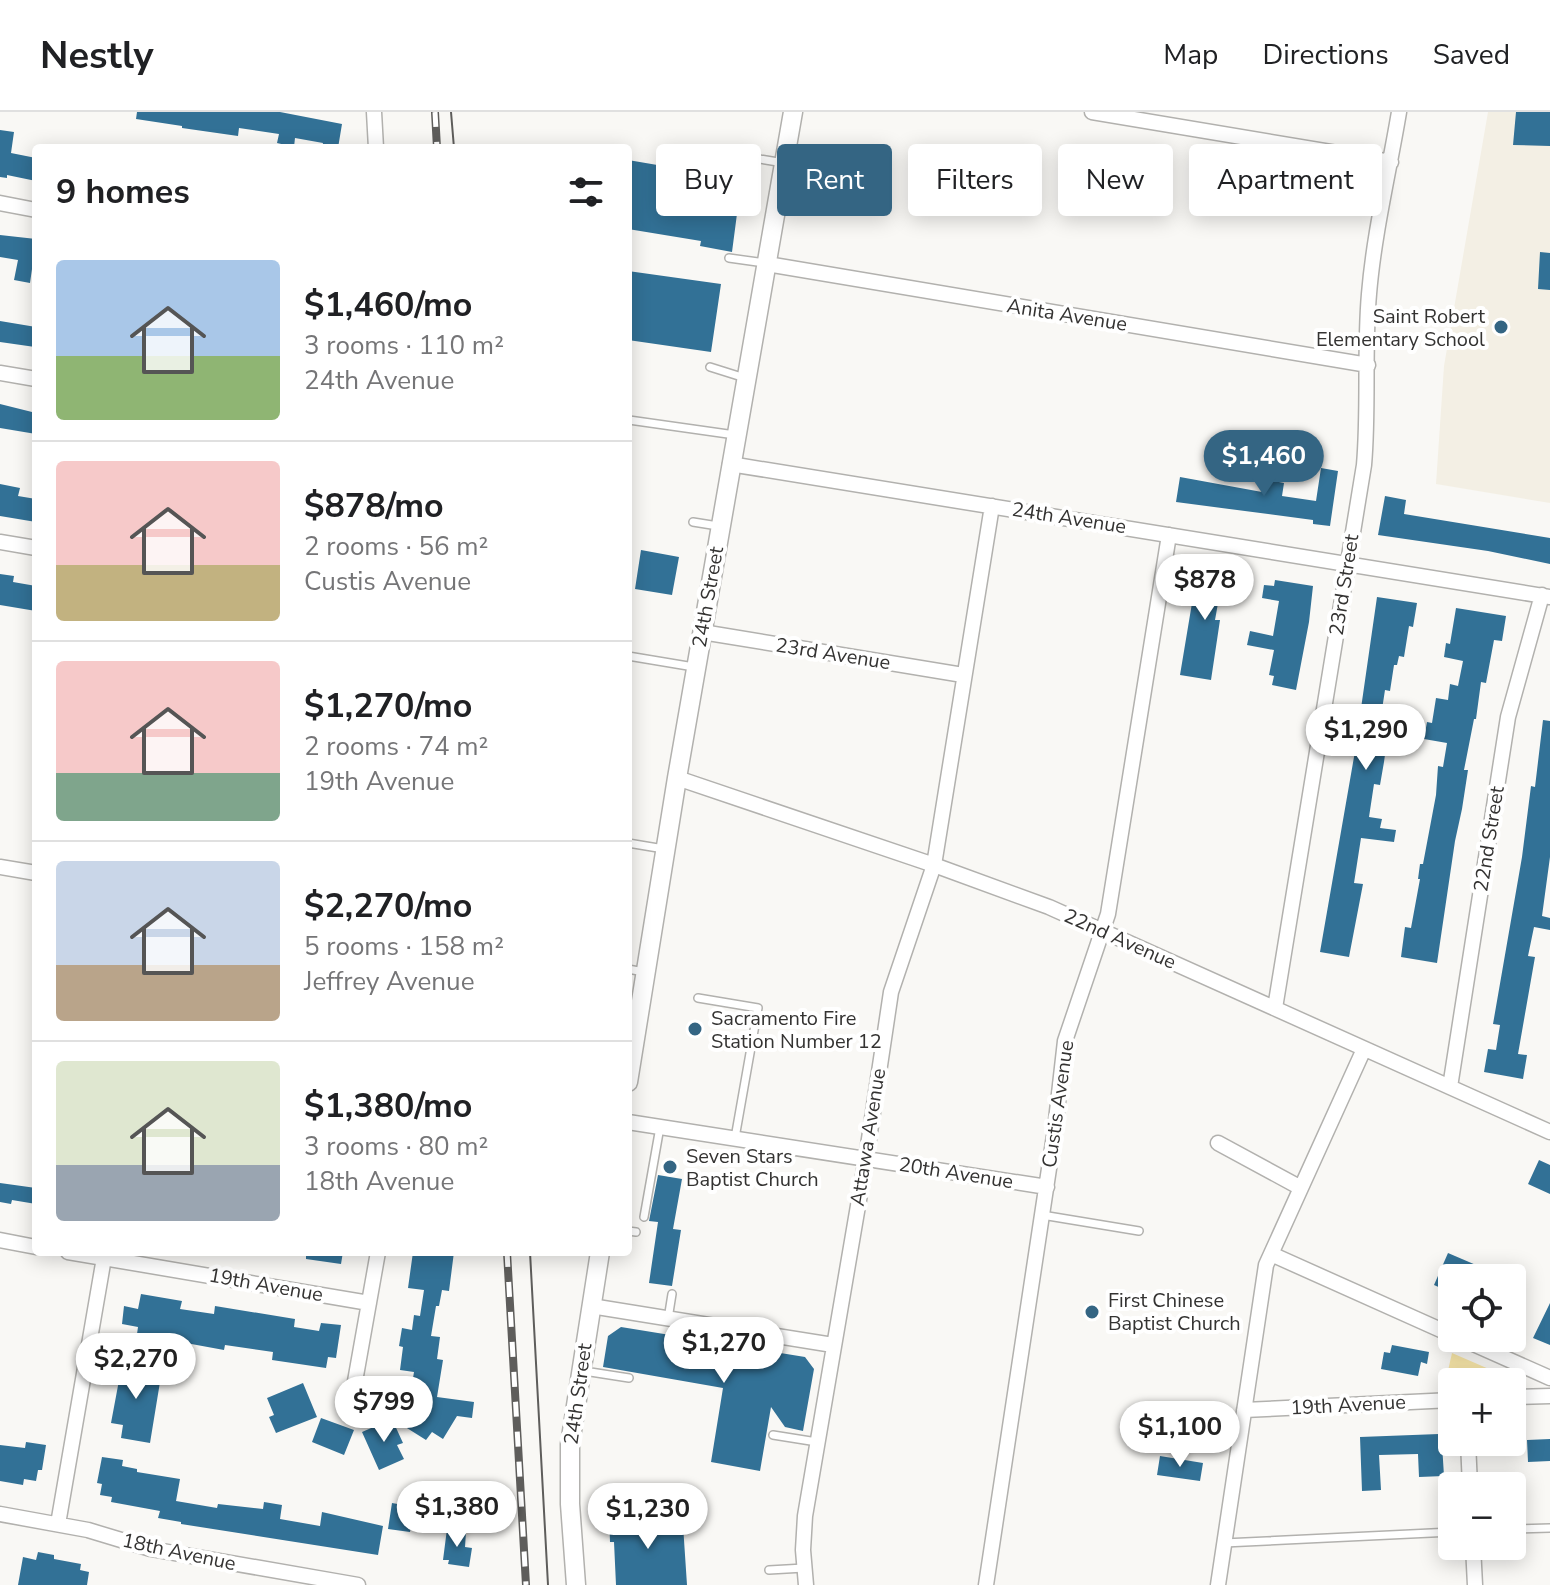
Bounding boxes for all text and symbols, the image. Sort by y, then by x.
text: Nestly [40,30,154,81]
text: Map [1163,36,1218,74]
text: Directions [1262,36,1389,74]
text: Saved [1433,36,1510,74]
chip: Buy [656,144,761,216]
chip: Rent [777,144,892,216]
chip: Filters [908,144,1042,216]
chip: New [1058,144,1173,216]
chip: Apartment [1189,144,1382,216]
text: 9 homes [56,169,190,215]
icon: filters [564,170,608,214]
text: $1,460/mo [304,282,472,328]
icon: home [120,292,216,388]
street label: Anita Avenue [1005,292,1129,338]
place label: Saint Robert Elementary School [1316,303,1486,353]
marker: Saint Robert Elementary School [1492,318,1510,336]
text: 3 rooms · 110 m² [304,328,504,363]
text: 24th Avenue [304,363,454,398]
pin: $1,460 [1199,430,1329,498]
text: $1,460 [1222,438,1306,473]
text: $878/mo [304,483,444,529]
icon: home [120,493,216,589]
street label: 24th Avenue [1010,496,1128,540]
text: 2 rooms · 56 m² [304,529,488,564]
street label: 23rd Street [1323,531,1365,638]
street label: 24th Street [686,543,730,650]
pin: $878 [1158,554,1252,622]
text: $878 [1174,562,1236,597]
text: Custis Avenue [304,564,471,599]
street label: 23rd Avenue [774,632,892,676]
text: $1,270/mo [304,683,472,729]
icon: home [120,693,216,789]
pin: $1,290 [1301,704,1431,772]
text: $1,290 [1324,712,1408,747]
text: 2 rooms · 74 m² [304,729,488,764]
text: 19th Avenue [304,764,454,799]
street label: 22nd Street [1467,783,1511,894]
text: $2,270/mo [304,883,472,929]
icon: home [120,893,216,989]
street label: 22nd Avenue [1060,902,1180,976]
text: 5 rooms · 158 m² [304,929,504,964]
text: Jeffrey Avenue [304,964,474,999]
place label: Sacramento Fire Station Number 12 [711,1005,882,1055]
marker: Sacramento Fire Station Number 12 [686,1020,704,1038]
street label: Custis Avenue [1036,1039,1080,1169]
street label: Attawa Avenue [844,1066,892,1208]
text: $1,380/mo [304,1083,472,1129]
icon: home [120,1093,216,1189]
text: 3 rooms · 80 m² [304,1129,488,1164]
place label: Seven Stars Baptist Church [686,1143,819,1193]
street label: 20th Avenue [897,1151,1015,1195]
marker: Seven Stars Baptist Church [661,1158,679,1176]
text: 18th Avenue [304,1164,454,1199]
street label: 19th Avenue [207,1262,325,1308]
map controls [1438,1264,1526,1560]
button: locate [1438,1264,1526,1352]
place label: First Chinese Baptist Church [1108,1287,1241,1337]
marker: First Chinese Baptist Church [1083,1303,1101,1321]
pin: $1,270 [659,1317,789,1385]
text: $1,270 [682,1325,766,1360]
pin: $2,270 [71,1333,201,1401]
text: $2,270 [94,1341,178,1376]
street label: 24th Street [558,1341,599,1446]
button: + [1438,1368,1526,1456]
pin: $799 [337,1376,431,1444]
text: $799 [353,1384,415,1419]
street label: 19th Avenue [1290,1388,1406,1422]
pin: $1,100 [1115,1401,1245,1469]
text: $1,100 [1138,1409,1222,1444]
button: − [1438,1472,1526,1560]
pin: $1,380 [392,1481,522,1549]
pin: $1,230 [583,1483,713,1551]
text: $1,380 [415,1489,499,1524]
text: $1,230 [606,1491,690,1526]
street label: 18th Avenue [120,1527,238,1577]

